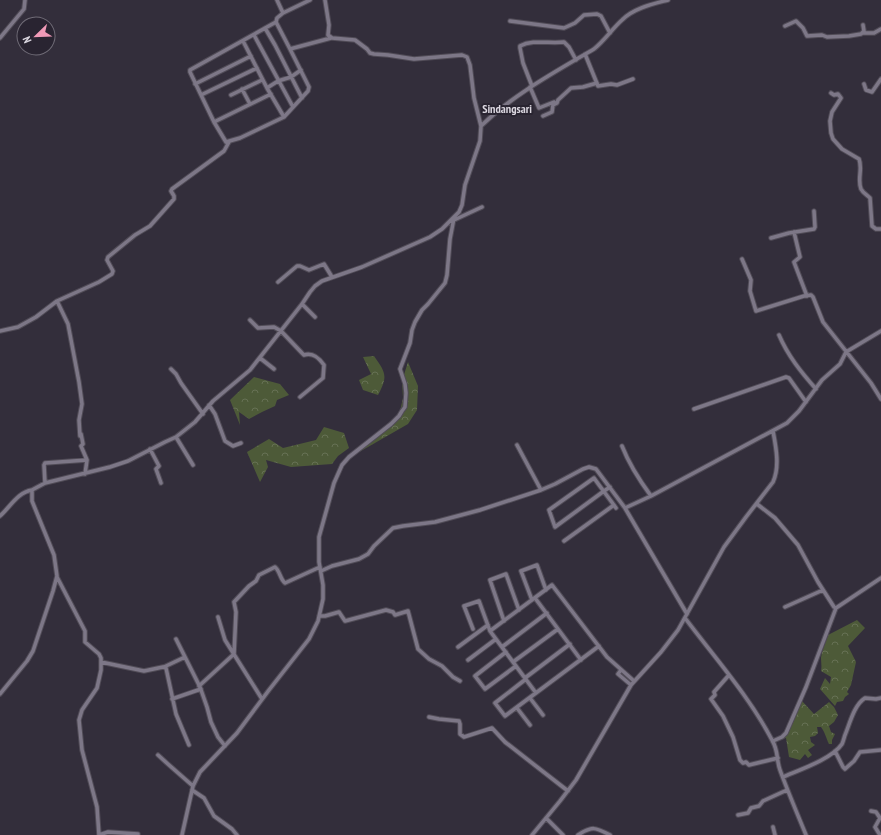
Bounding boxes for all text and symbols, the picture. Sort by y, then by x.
north arrow [16,16,56,56]
text: N [19,34,34,45]
district label: Sindangsari [482,101,532,116]

